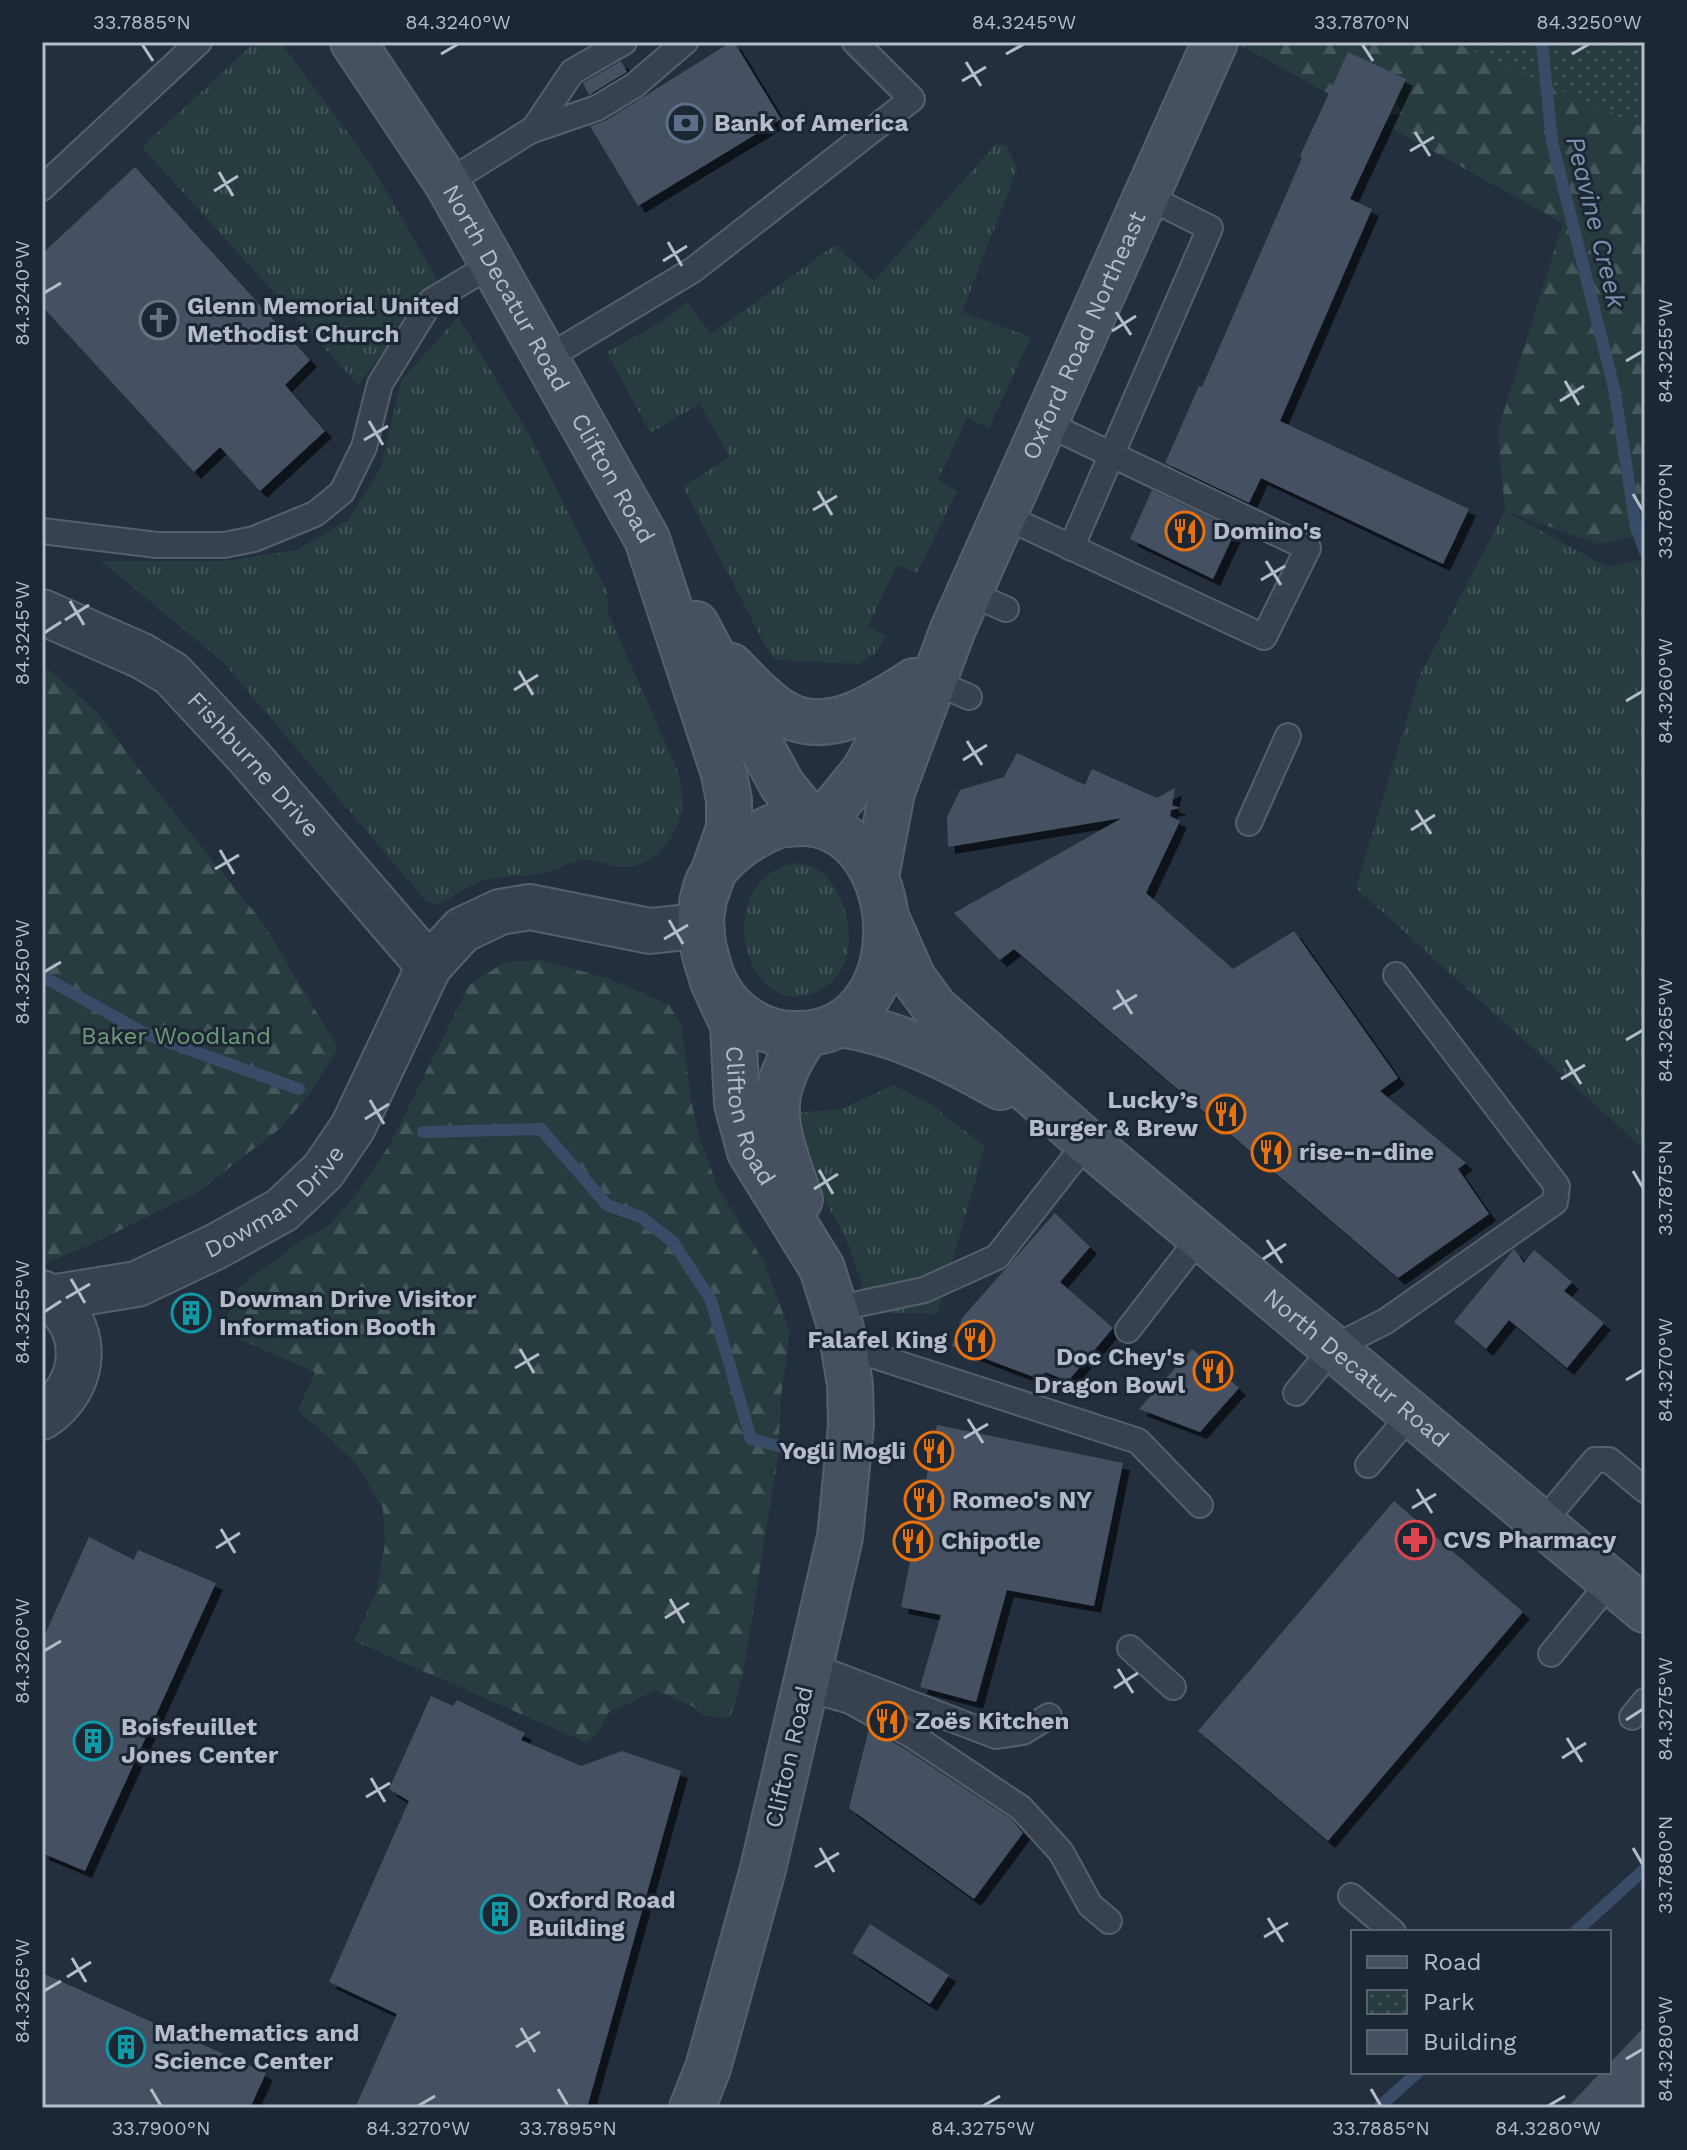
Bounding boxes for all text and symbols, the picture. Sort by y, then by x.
text: 33.7885°N [93,10,191,34]
text: 84.3240°W [405,10,511,34]
text: 84.3245°W [972,10,1076,34]
text: 33.7870°N [1314,10,1410,34]
text: 84.3250°W [1536,10,1642,34]
bank icon: Bank of America [665,102,707,144]
place label: Bank of America [714,109,908,137]
water label: Peavine Creek [1560,133,1632,312]
street label: North Decatur Road [437,180,575,396]
street label: Oxford Road Northeast [1016,207,1152,464]
text: 84.3240°W [10,240,34,346]
place label: Glenn Memorial United Methodist Church [187,292,459,348]
church icon: Glenn Memorial United Methodist Church [138,299,180,341]
text: 84.3255°W [1653,299,1677,403]
street label: Clifton Road [565,408,660,548]
text: 33.7870°N [1653,463,1677,559]
restaurant icon: Domino's [1164,510,1206,552]
place label: Domino's [1213,517,1322,545]
text: 84.3245°W [10,581,34,685]
text: 84.3260°W [1653,638,1677,744]
street label: Fishburne Drive [182,686,325,843]
text: 84.3250°W [10,919,34,1025]
text: 84.3265°W [1653,977,1677,1083]
park label: Baker Woodland [81,1022,271,1050]
street label: Clifton Road [720,1045,781,1190]
place label: Lucky’s Burger & Brew [1028,1086,1198,1142]
restaurant icon: Lucky’s Burger & Brew [1205,1093,1247,1135]
restaurant icon: rise-n-dine [1250,1131,1292,1173]
place label: rise-n-dine [1299,1138,1434,1166]
street label: Dowman Drive [200,1140,350,1264]
text: 33.7875°N [1653,1140,1677,1236]
text: 84.3255°W [10,1260,34,1364]
street label: North Decatur Road [1258,1282,1454,1453]
place label: Dowman Drive Visitor Information Booth [219,1285,477,1341]
building icon: Dowman Drive Visitor Information Booth [170,1292,212,1334]
text: 84.3270°W [1653,1318,1677,1422]
restaurant icon: Falafel King [954,1319,996,1361]
place label: Falafel King [808,1326,948,1354]
place label: Doc Chey's Dragon Bowl [1034,1343,1185,1399]
restaurant icon: Doc Chey's Dragon Bowl [1192,1350,1234,1392]
restaurant icon: Yogli Mogli [913,1430,955,1472]
place label: Yogli Mogli [779,1437,906,1465]
restaurant icon: Romeo's NY [903,1479,945,1521]
place label: Romeo's NY [952,1486,1092,1514]
pharmacy icon: CVS Pharmacy [1394,1519,1436,1561]
restaurant icon: Chipotle [892,1520,934,1562]
place label: CVS Pharmacy [1443,1526,1617,1554]
place label: Chipotle [941,1527,1041,1555]
text: 84.3260°W [10,1598,34,1704]
text: 84.3275°W [1653,1657,1677,1761]
street label: Clifton Road [759,1683,819,1831]
restaurant icon: Zoës Kitchen [866,1700,908,1742]
place label: Zoës Kitchen [915,1707,1069,1735]
place label: Boisfeuillet Jones Center [121,1713,279,1769]
building icon: Boisfeuillet Jones Center [72,1720,114,1762]
text: 33.7880°N [1653,1816,1677,1914]
place label: Oxford Road Building [528,1886,675,1942]
building icon: Oxford Road Building [479,1893,521,1935]
legend [1351,1930,1611,2074]
text: 84.3265°W [10,1938,34,2044]
text: Road [1423,1948,1482,1976]
text: Park [1423,1988,1475,2016]
text: 84.3280°W [1653,1996,1677,2102]
place label: Mathematics and Science Center [154,2019,359,2075]
building icon: Mathematics and Science Center [105,2026,147,2068]
text: Building [1423,2028,1516,2056]
text: 33.7900°N [111,2116,211,2140]
text: 84.3270°W [366,2116,470,2140]
text: 33.7895°N [519,2116,617,2140]
text: 84.3275°W [931,2116,1035,2140]
text: 33.7885°N [1332,2116,1430,2140]
text: 84.3280°W [1495,2116,1601,2140]

